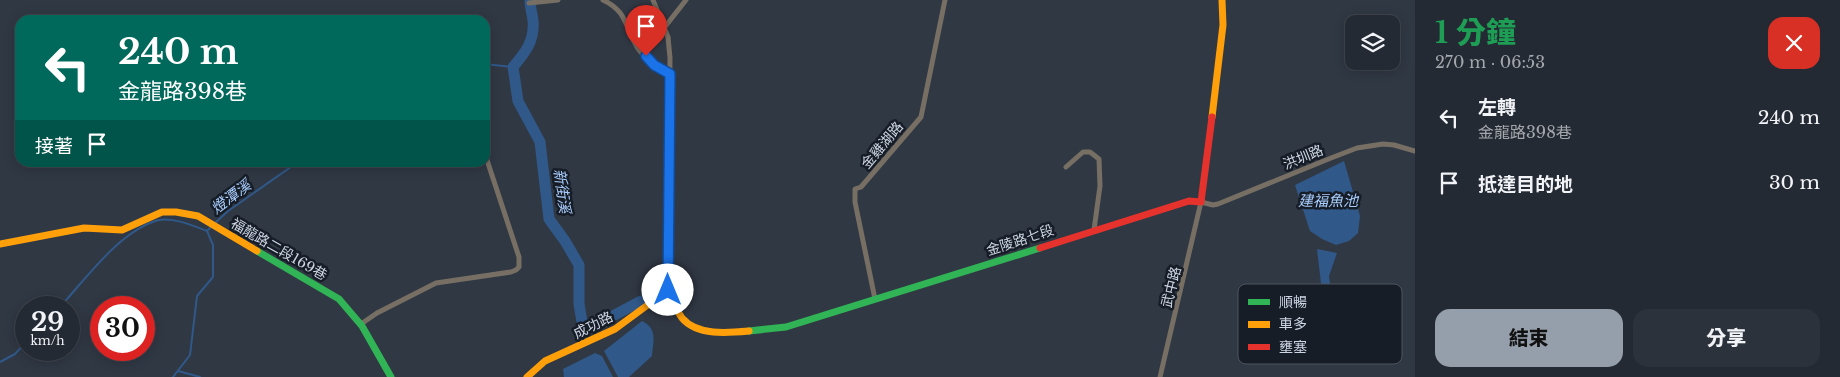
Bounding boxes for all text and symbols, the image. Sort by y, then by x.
pin [625,5,667,56]
icon: arrive [632,12,660,40]
text: 1 分鐘 [1435,14,1516,51]
map controls [1345,15,1400,70]
button: layers [1345,15,1400,70]
button: close [1768,17,1820,69]
text: 240 m [118,30,238,73]
icon: left [35,35,100,100]
text: 270 m · 06:53 [1435,52,1545,72]
text: 金龍路398巷 [118,78,247,105]
text: 左轉 [1478,96,1516,119]
icon: left [1435,104,1463,132]
text: 240 m [1758,106,1820,129]
street label: 金雞湖路 [857,118,907,172]
text: 金龍路398巷 [1478,122,1572,142]
icon: arrive [83,130,111,158]
text: 接著 [35,135,73,158]
street label: 洪圳路 [1280,141,1326,173]
water label: 新街溪 [550,167,575,217]
icon: arrive [1435,169,1463,197]
text: 30 m [1769,171,1820,194]
text: 抵達目的地 [1478,173,1573,196]
water label: 燈潭溪 [207,174,256,218]
water label: 建福魚池 [1298,191,1360,210]
street label: 福龍路二段169巷 [228,214,330,284]
street label: 金陵路七段 [984,221,1056,259]
position arrow [641,263,693,315]
street label: 武中路 [1157,264,1185,310]
legend [1238,284,1402,364]
text: 順暢 [1279,293,1307,311]
speed limit sign: 30 [90,296,155,361]
text: 29 [31,307,64,338]
street label: 成功路 [570,307,616,343]
button: 結束 [1435,309,1623,367]
button: 分享 [1633,309,1820,367]
text: 車多 [1279,315,1307,333]
text: km/h [30,333,65,348]
text: 壅塞 [1279,338,1307,356]

